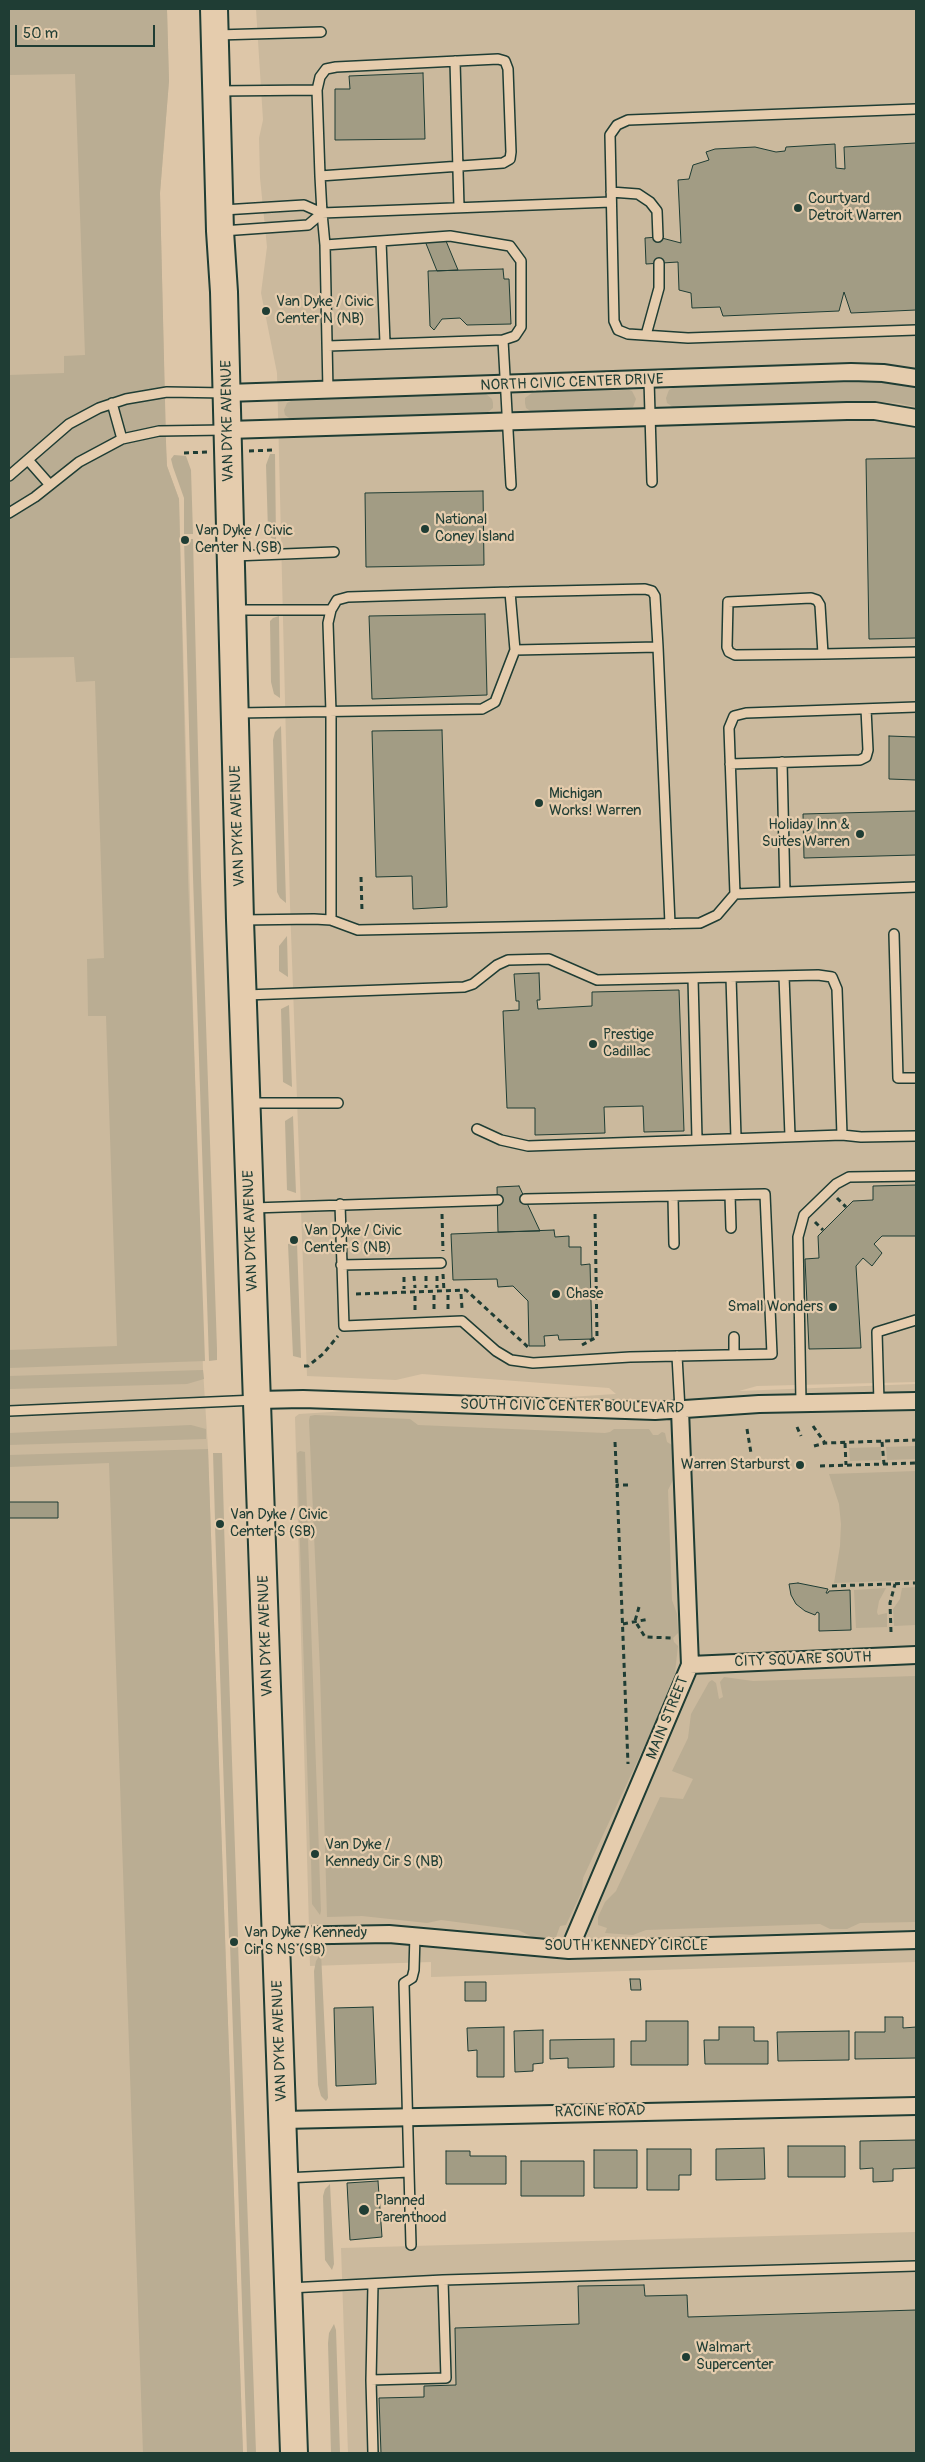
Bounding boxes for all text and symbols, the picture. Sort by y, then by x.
scale bar [18,15,158,47]
text: 50 m [23,24,58,43]
place label: Courtyard Detroit Warren [808,190,902,225]
marker: Courtyard Detroit Warren [792,202,804,214]
place label: Van Dyke / Civic Center N (NB) [276,293,374,328]
marker: Van Dyke / Civic Center N (NB) [260,305,272,317]
street label: VAN DYKE AVENUE [218,360,238,482]
street label: NORTH CIVIC CENTER DRIVE [480,371,664,395]
place label: National Coney Island [435,511,515,546]
place label: Van Dyke / Civic Center N (SB) [195,522,293,557]
marker: National Coney Island [419,523,431,535]
marker: Van Dyke / Civic Center N (SB) [179,534,191,546]
street label: VAN DYKE AVENUE [227,765,249,887]
place label: Michigan Works! Warren [549,785,642,820]
marker: Michigan Works! Warren [533,797,545,809]
place label: Holiday Inn & Suites Warren [762,816,850,851]
marker: Holiday Inn & Suites Warren [854,828,866,840]
place label: Prestige Cadillac [603,1026,654,1061]
marker: Prestige Cadillac [587,1038,599,1050]
street label: VAN DYKE AVENUE [240,1170,262,1292]
place label: Van Dyke / Civic Center S (NB) [304,1222,402,1257]
marker: Van Dyke / Civic Center S (NB) [288,1234,300,1246]
place label: Chase [566,1285,603,1303]
marker: Chase [550,1288,562,1300]
place label: Small Wonders [727,1298,823,1316]
marker: Small Wonders [827,1301,839,1313]
street label: SOUTH CIVIC CENTER BOULEVARD [460,1396,684,1418]
place label: Warren Starburst [681,1456,790,1474]
marker: Warren Starburst [794,1459,806,1471]
place label: Van Dyke / Civic Center S (SB) [230,1506,328,1541]
marker: Van Dyke / Civic Center S (SB) [214,1518,226,1530]
street label: VAN DYKE AVENUE [255,1575,277,1697]
street label: CITY SQUARE SOUTH [734,1649,872,1671]
street label: MAIN STREET [643,1674,693,1762]
place label: Van Dyke / Kennedy Cir S (NB) [325,1836,444,1871]
marker: Van Dyke / Kennedy Cir S (NB) [309,1848,321,1860]
place label: Van Dyke / Kennedy Cir S NS (SB) [244,1924,367,1959]
marker: Van Dyke / Kennedy Cir S NS (SB) [228,1936,240,1948]
street label: SOUTH KENNEDY CIRCLE [544,1937,708,1955]
street label: VAN DYKE AVENUE [269,1980,291,2102]
street label: RACINE ROAD [555,2102,645,2122]
place label: Planned Parenthood [375,2192,447,2227]
marker: Planned Parenthood [357,2203,371,2217]
place label: Walmart Supercenter [696,2339,774,2374]
marker: Walmart Supercenter [680,2351,692,2363]

